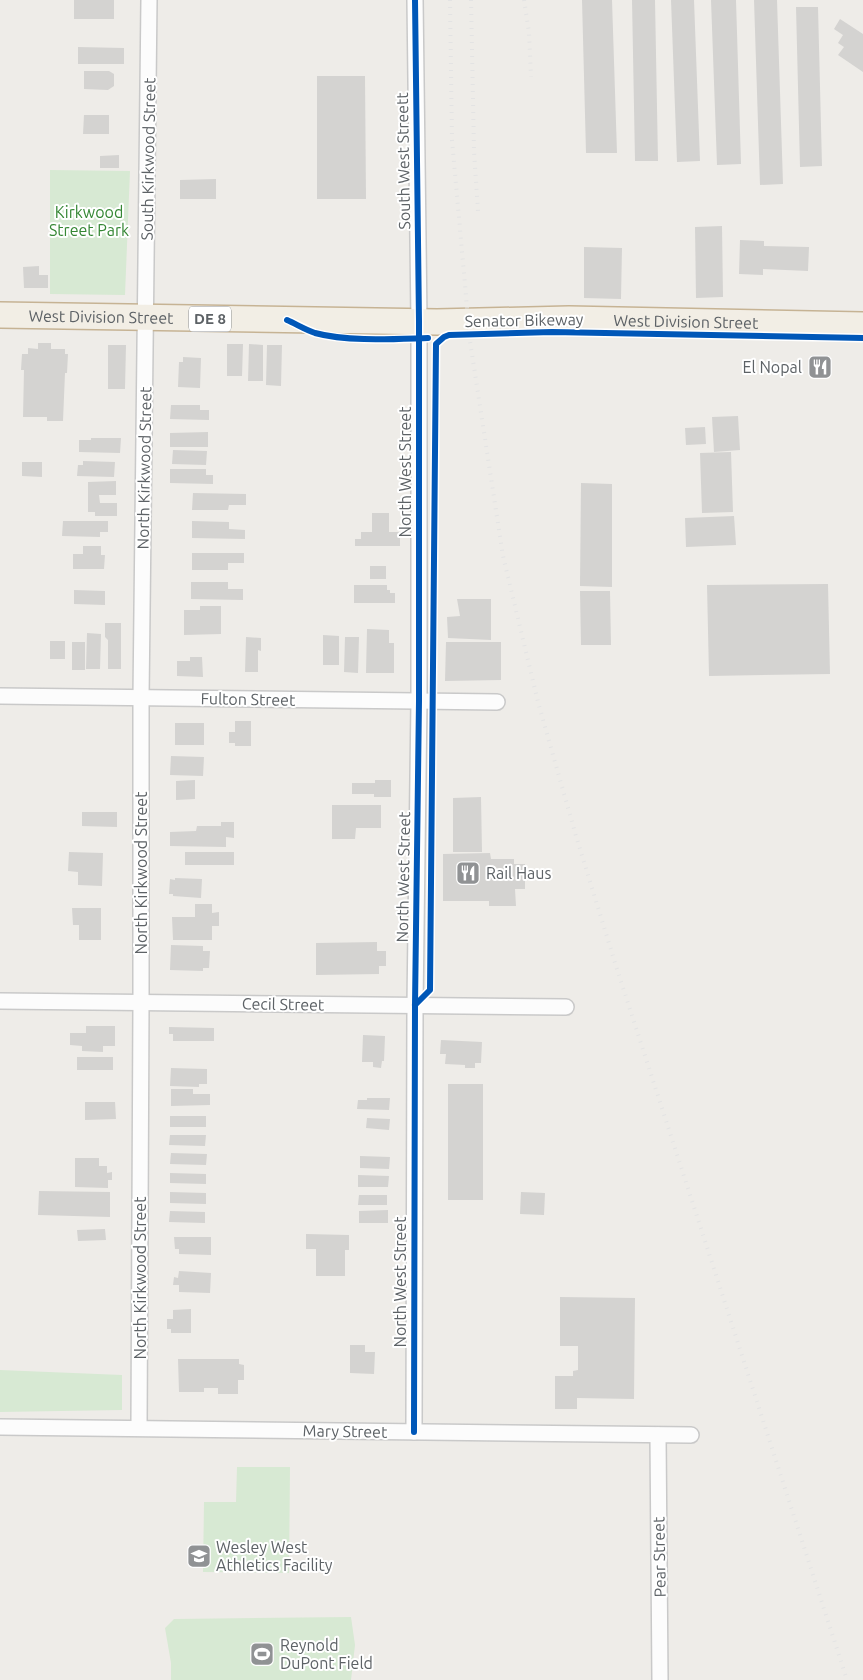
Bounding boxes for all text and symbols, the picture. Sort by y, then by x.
street label: South Kirkwood Street [138,77,158,241]
street label: South West Streett [393,92,413,230]
park label: Kirkwood Street Park [49,203,129,239]
street label: West Division Street [28,306,174,327]
road number: DE 8 [189,306,231,332]
street label: Senator Bikeway [464,310,584,330]
street label: West Division Street [613,311,759,332]
restaurant icon: El Nopal [807,354,833,380]
place label: El Nopal [743,358,802,376]
street label: North Kirkwood Street [134,386,154,550]
street label: North West Street [396,406,414,537]
street label: Fulton Street [201,689,296,709]
street label: North Kirkwood Street [132,791,150,954]
street label: North West Street [393,811,413,943]
restaurant icon: Rail Haus [455,860,481,886]
place label: Rail Haus [486,864,551,882]
street label: Cecil Street [242,994,325,1014]
street label: North Kirkwood Street [131,1196,149,1359]
street label: North West Street [391,1216,409,1347]
street label: Mary Street [303,1421,388,1441]
street label: Pear Street [649,1516,669,1598]
place label: Wesley West Athletics Facility [216,1538,333,1574]
school or university icon: Wesley West Athletics Facility [186,1543,212,1569]
place label: Reynold DuPont Field [280,1636,373,1672]
sports icon: Reynold DuPont Field [249,1641,275,1667]

